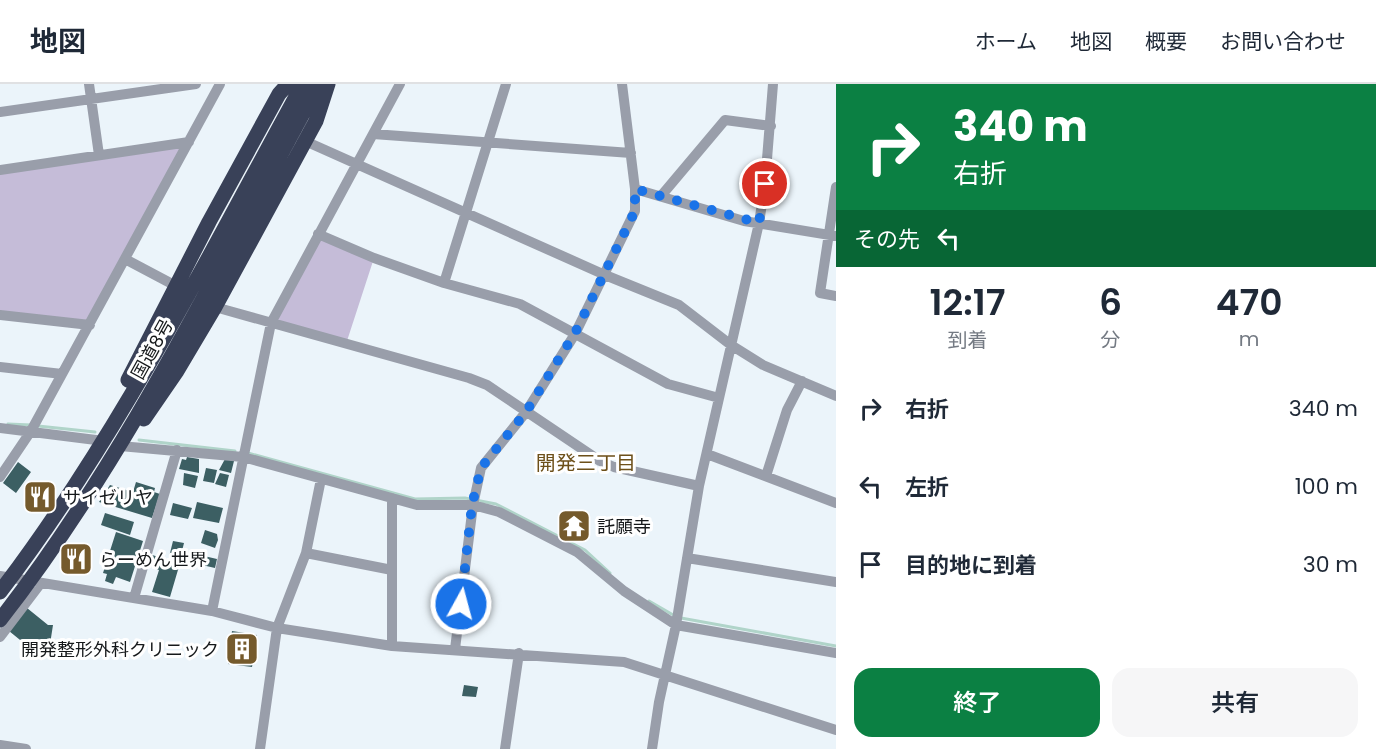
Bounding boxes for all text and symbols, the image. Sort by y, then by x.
text: 地図 [30,22,86,61]
text: ホーム [975,27,1037,56]
text: 地図 [1070,27,1112,56]
text: 概要 [1145,27,1187,56]
text: お問い合わせ [1220,27,1346,56]
text: 340 m [953,97,1088,156]
icon: right [854,108,932,186]
text: 右折 [953,155,1007,192]
pin [739,158,790,209]
icon: arrive [748,167,781,200]
icon: left [932,222,965,255]
text: その先 [854,224,920,255]
text: 12:17 [930,277,1005,328]
text: 6 [1099,277,1122,328]
text: 470 [1216,277,1282,328]
street label: 国道8号 [125,314,179,384]
text: m [1239,325,1259,353]
text: 到着 [948,326,988,354]
text: 分 [1101,326,1121,354]
icon: right [854,392,887,425]
text: 340 m [1289,393,1358,424]
text: 右折 [905,394,949,425]
district label: 開発三丁目 [536,449,636,477]
icon: left [854,470,887,503]
text: 100 m [1295,471,1358,502]
text: 左折 [905,472,949,503]
restaurant icon: サイゼリヤ [22,479,58,515]
place label: サイゼリヤ [63,485,153,510]
temple icon: 託願寺 [556,508,592,544]
place label: 託願寺 [597,514,651,539]
restaurant icon: らーめん世界 [58,541,94,577]
place label: らーめん世界 [99,547,207,572]
icon: arrive [854,548,887,581]
text: 30 m [1303,549,1358,580]
text: 目的地に到着 [905,550,1037,581]
position arrow [429,572,493,636]
building icon: 開発整形外科クリニック [224,631,260,667]
place label: 開発整形外科クリニック [21,637,219,662]
button: 終了 [854,668,1100,737]
button: 共有 [1112,668,1358,737]

